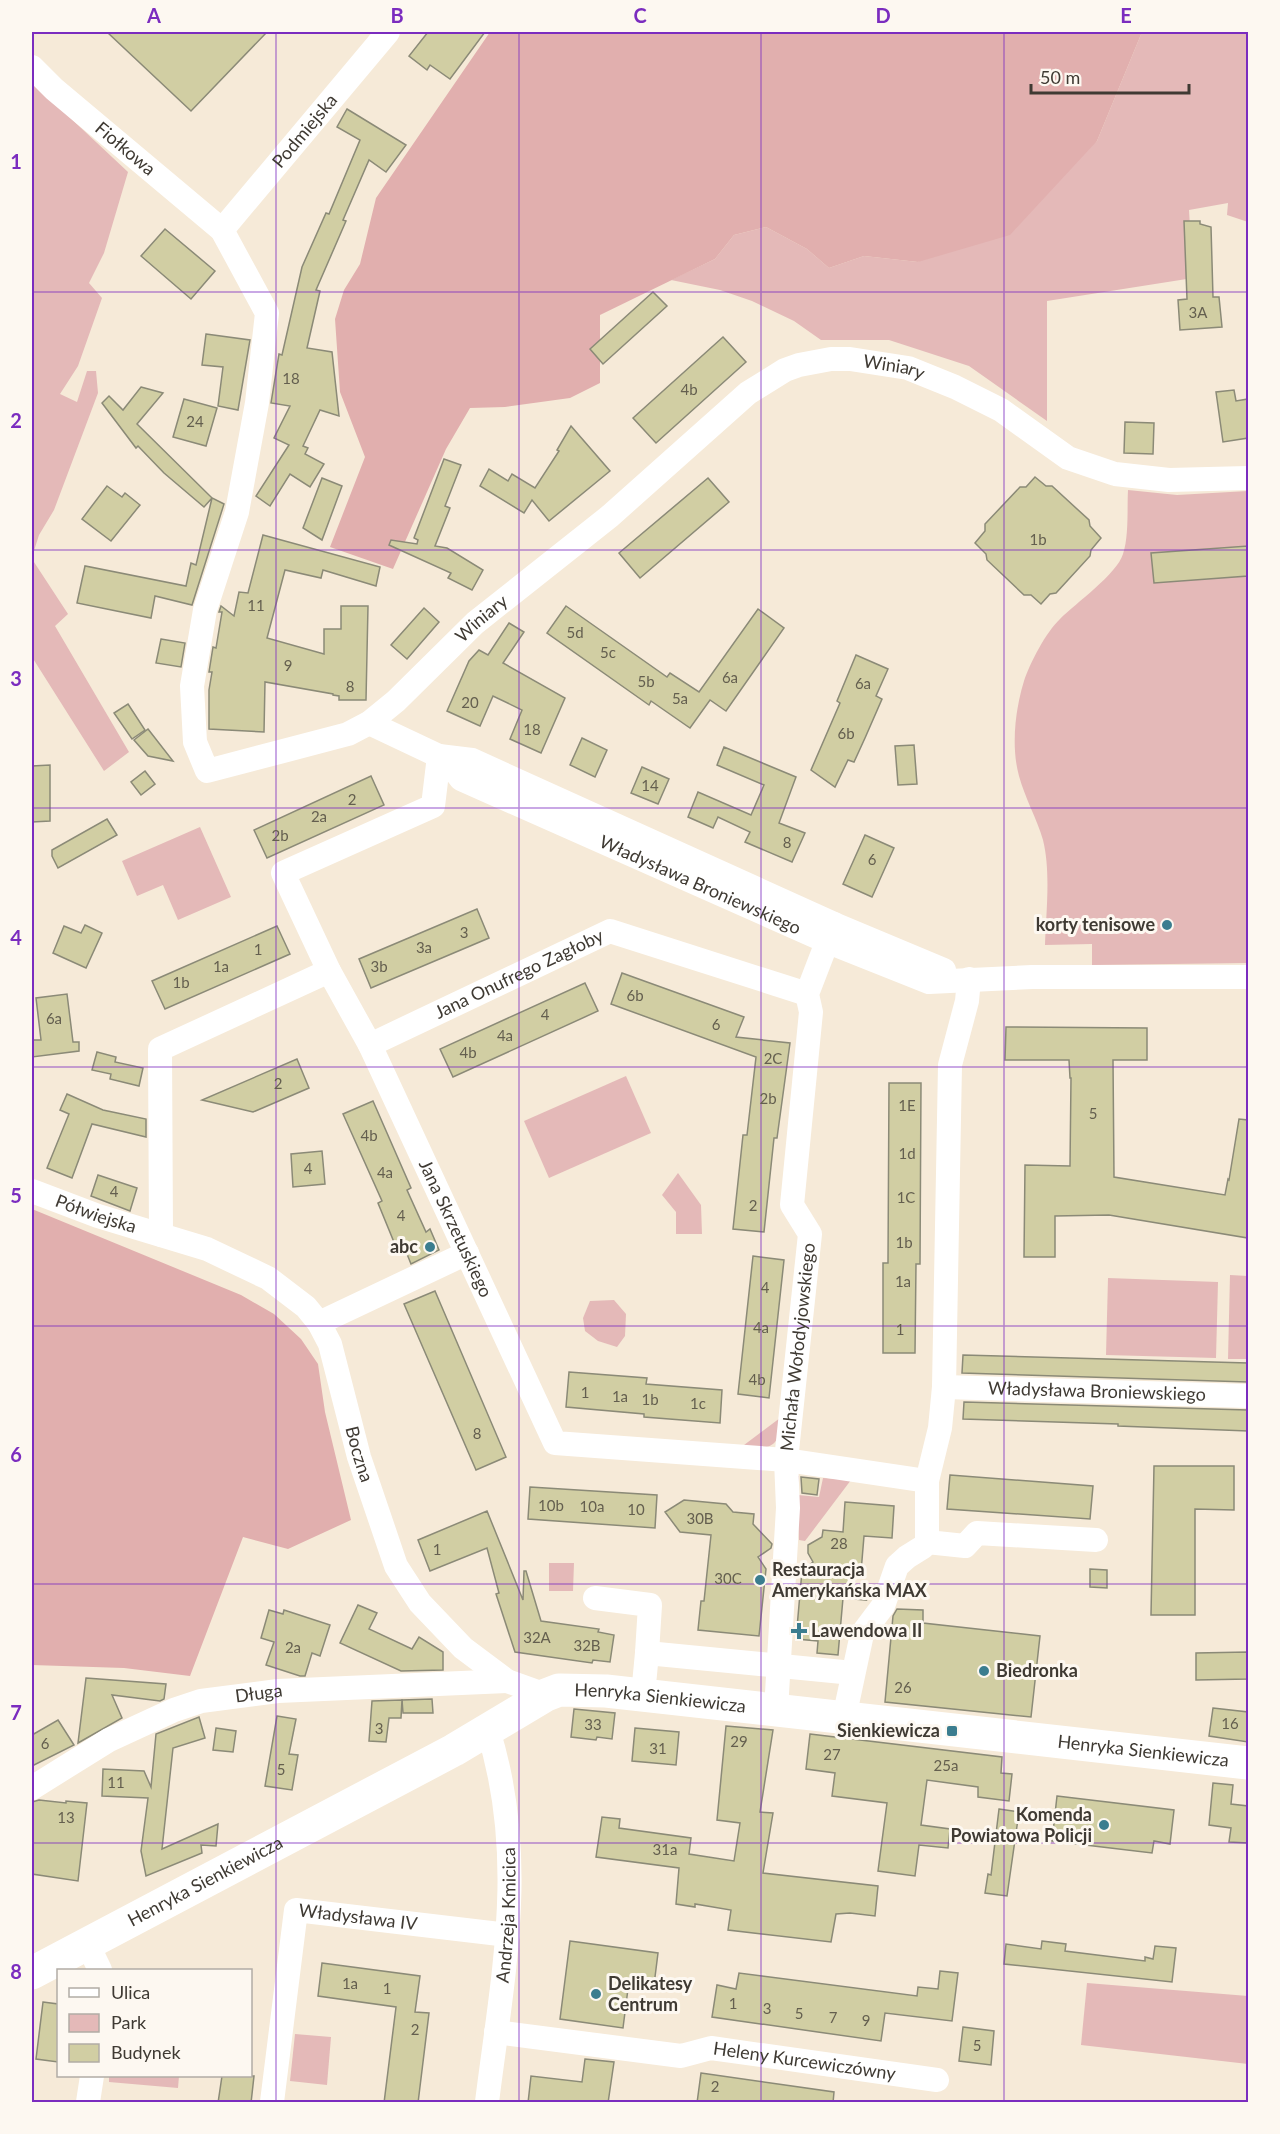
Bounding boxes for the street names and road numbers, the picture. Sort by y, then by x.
street label: Podmiejska [267,89,341,172]
street label: Fiołkowa [91,116,160,180]
street label: Winiary [862,349,929,384]
street label: Winiary [450,589,512,646]
street label: Władysława Broniewskiego [596,830,805,939]
street label: Jana Onufrego Zagłoby [431,924,607,1023]
street label: Jana Skrzetuskiego [415,1156,498,1301]
street label: Półwiejska [53,1189,139,1237]
street label: Michała Wołodyjowskiego [775,1242,819,1452]
street label: Władysława Broniewskiego [988,1376,1206,1405]
street label: Boczna [341,1423,379,1485]
street label: Henryka Sienkiewicza [574,1678,747,1717]
street label: Długa [234,1679,284,1706]
street label: Henryka Sienkiewicza [1057,1730,1230,1771]
street label: Henryka Sienkiewicza [124,1831,286,1931]
street label: Andrzeja Kmicica [491,1847,520,1984]
street label: Władysława IV [298,1898,420,1934]
street label: Heleny Kurcewiczówny [712,2036,898,2084]

